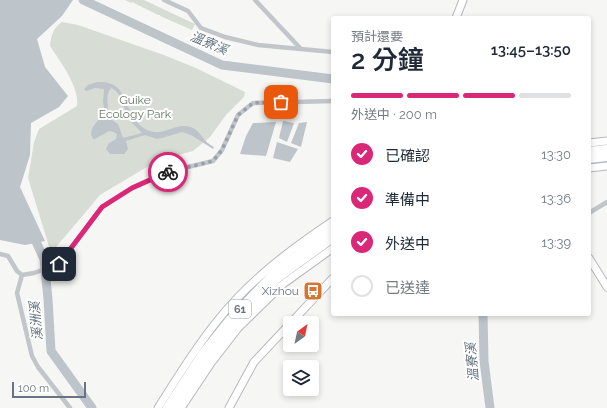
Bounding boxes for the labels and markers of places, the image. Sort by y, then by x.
pin [264,85,298,119]
pin [42,247,76,281]
bus stop icon: Xizhou [302,280,324,302]
place label: Xizhou [262,284,299,298]

